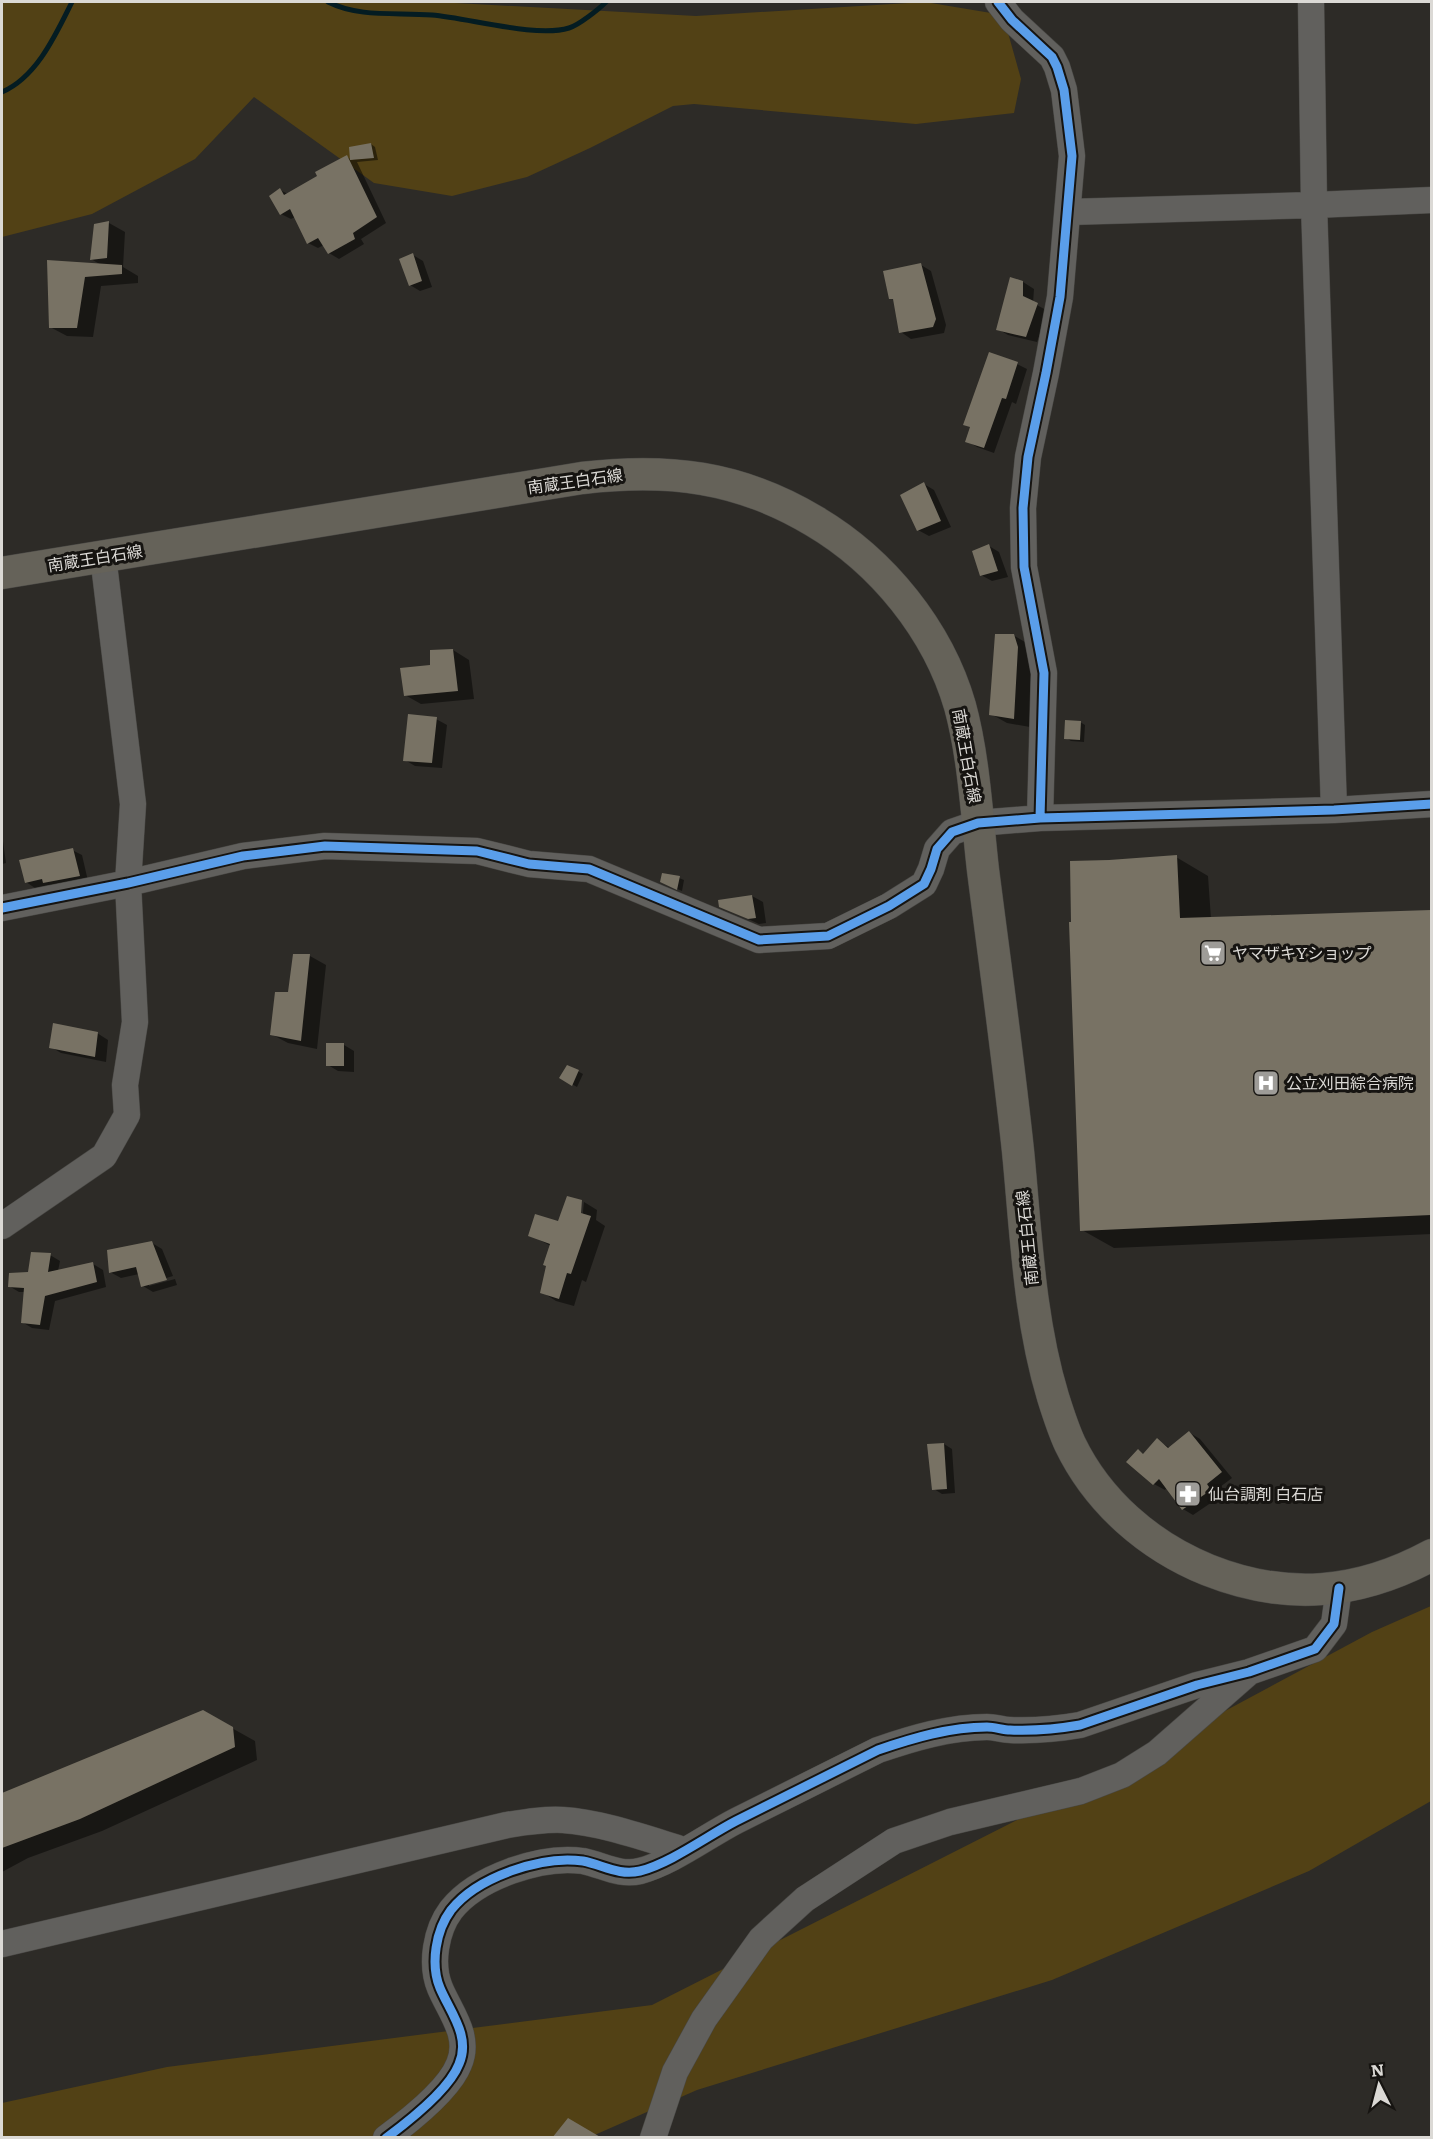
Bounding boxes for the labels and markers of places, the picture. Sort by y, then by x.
supermarket icon: ヤマザキYショップ [1198,938,1228,968]
place label: ヤマザキYショップ [1232,940,1371,964]
hospital icon: 公立刈田綜合病院 [1251,1068,1281,1098]
place label: 公立刈田綜合病院 [1286,1070,1414,1094]
pharmacy icon: 仙台調剤 白石店 [1173,1479,1203,1509]
place label: 仙台調剤 白石店 [1208,1481,1323,1505]

